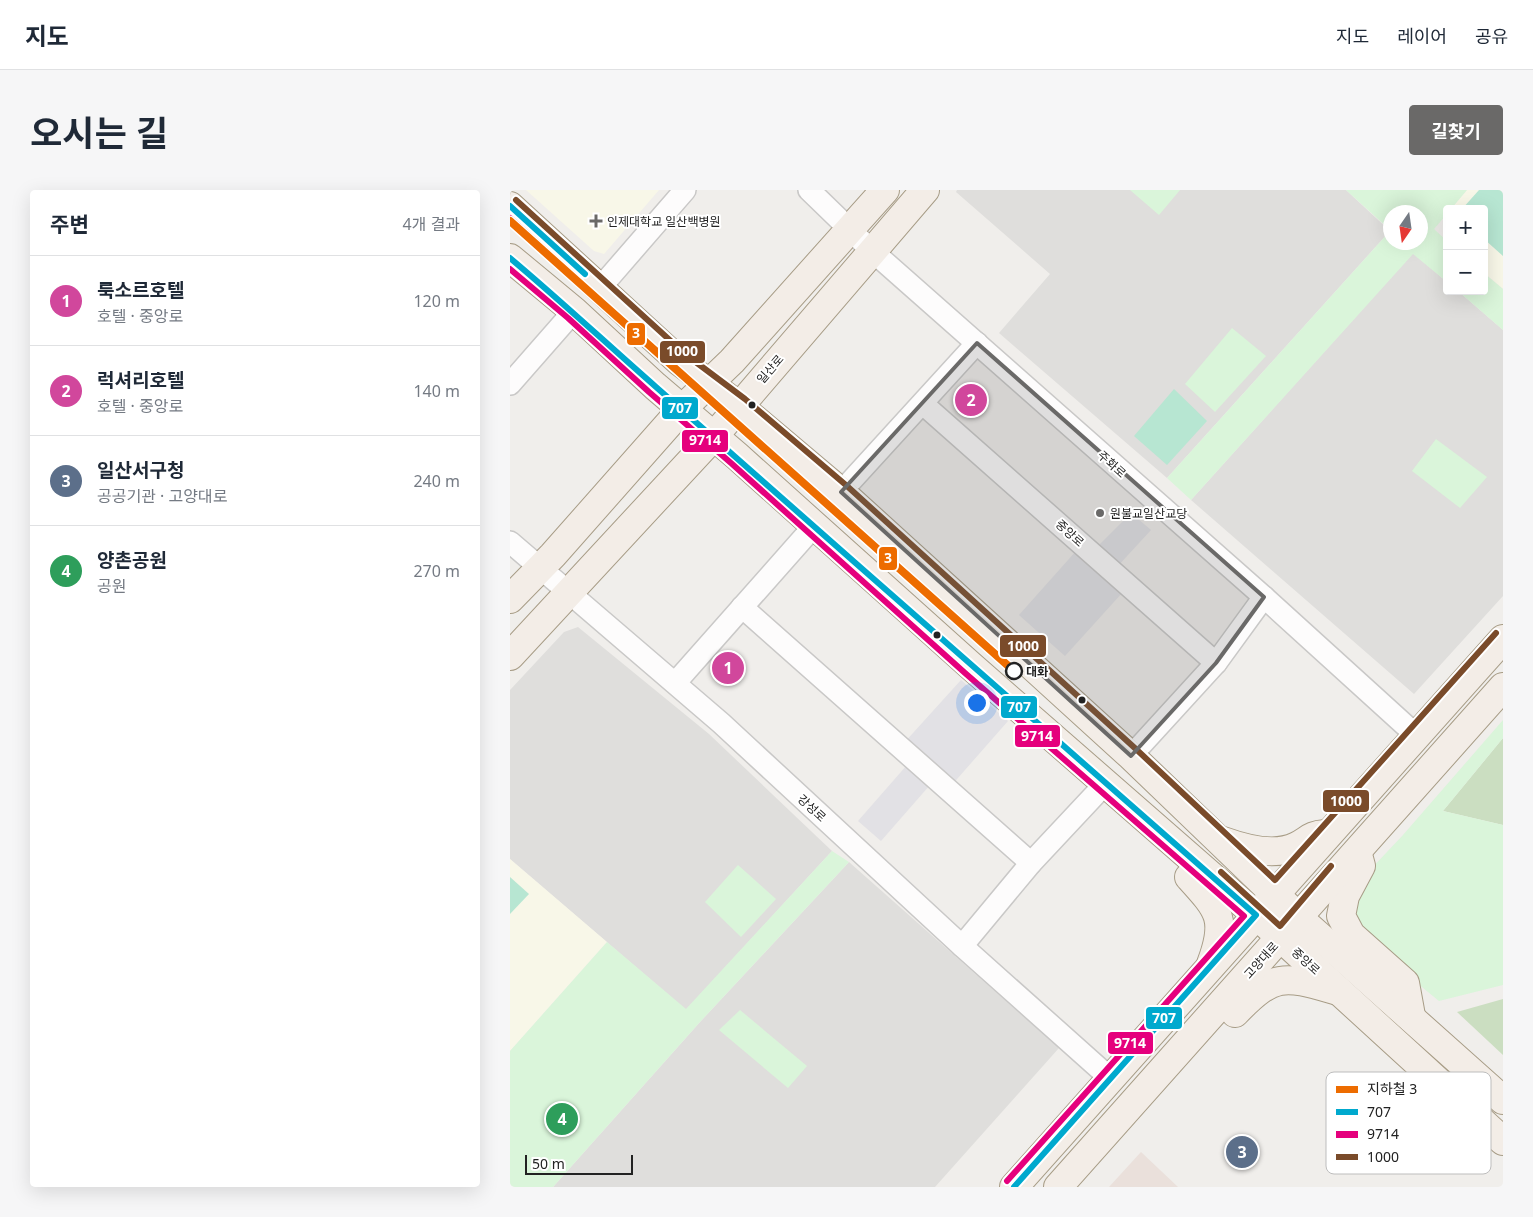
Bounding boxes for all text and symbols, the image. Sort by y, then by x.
text: 지도 [25,19,69,52]
text: 지도 [1336,24,1369,48]
text: 레이어 [1397,24,1447,48]
text: 공유 [1475,24,1508,48]
button: 길찾기 [1409,105,1503,155]
text: 오시는 길 [30,109,168,156]
north arrow [1383,205,1428,250]
map controls [1443,205,1488,295]
button: + [1443,205,1488,250]
text: 주변 [50,210,89,238]
text: 4개 결과 [403,213,460,235]
place label: 인제대학교 일산백병원 [607,213,721,230]
marker: 인제대학교 일산백병원 [589,214,603,228]
button: − [1443,250,1488,295]
text: 룩소르호텔 [97,277,184,303]
text: 1 [61,290,71,312]
text: 120 m [413,290,460,312]
text: 호텔 · 중앙로 [97,305,183,327]
line badge: 3 [626,322,646,346]
text: 3 [632,323,640,342]
line badge: 1000 [659,340,706,364]
text: 1000 [666,341,698,360]
street label: 일산로 [753,351,787,387]
text: 럭셔리호텔 [97,367,184,393]
text: 2 [61,380,71,402]
text: 140 m [413,380,460,402]
pin: 2 [955,381,987,419]
text: 호텔 · 중앙로 [97,395,183,417]
line badge: 707 [661,396,699,420]
text: 707 [668,398,692,417]
unlabelled marker [747,400,757,410]
line badge: 9714 [681,429,729,453]
text: 9714 [689,430,721,449]
street label: 주화로 [1094,447,1130,481]
text: 일산서구청 [97,457,184,483]
text: 3 [61,470,71,492]
text: 240 m [413,470,460,492]
text: 공공기관 · 고양대로 [97,485,227,507]
place label: 원불교일산교당 [1110,505,1187,522]
marker: 원불교일산교당 [1094,507,1106,519]
street label: 중앙로 [1052,516,1088,550]
line badge: 3 [878,546,898,571]
text: 양촌공원 [97,547,167,573]
text: 3 [884,548,892,567]
text: 4 [61,560,71,582]
text: 270 m [413,560,460,582]
text: 공원 [97,575,126,597]
unlabelled marker [932,630,942,640]
line badge: 1000 [999,634,1047,658]
text: 1000 [1007,636,1039,655]
pin: 1 [712,649,744,687]
marker: 대화 [1005,662,1023,680]
place label: 대화 [1026,663,1048,680]
your location [964,690,990,716]
line badge: 707 [1000,695,1038,719]
unlabelled marker [1077,695,1087,705]
text: 707 [1007,697,1031,716]
line badge: 9714 [1014,724,1061,748]
text: 9714 [1021,726,1053,745]
line badge: 1000 [1322,789,1370,813]
street label: 강성로 [794,790,830,826]
text: 1000 [1330,791,1362,810]
street label: 고양대로 [1240,938,1282,982]
street label: 중앙로 [1288,944,1324,978]
line badge: 707 [1145,1006,1183,1030]
text: 707 [1152,1008,1176,1027]
line badge: 9714 [1107,1031,1154,1055]
text: 9714 [1114,1033,1146,1052]
legend [1326,1072,1491,1174]
text: 지하철 3 [1367,1079,1417,1098]
pin: 4 [546,1100,578,1138]
text: 707 [1367,1102,1391,1121]
text: 9714 [1367,1124,1399,1143]
pin: 3 [1226,1133,1258,1171]
text: 1000 [1367,1147,1399,1166]
scale bar [525,1152,632,1175]
text: 50 m [532,1154,565,1173]

